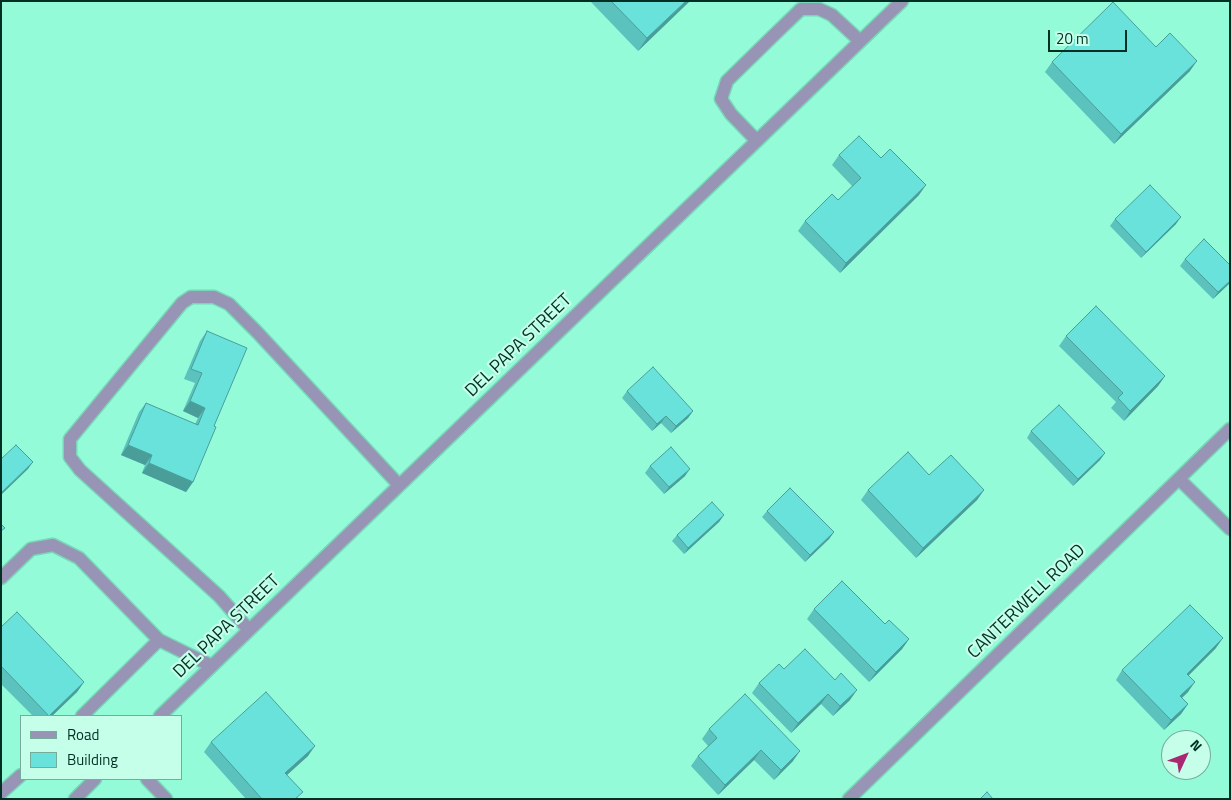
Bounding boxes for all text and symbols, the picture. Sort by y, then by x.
scale bar [1051,20,1130,52]
text: 20 m [1056,27,1089,50]
street label: DEL PAPA STREET [461,290,577,402]
street label: CANTERWELL ROAD [964,540,1090,664]
street label: DEL PAPA STREET [169,571,285,683]
legend [20,715,182,780]
text: Road [67,723,99,746]
north arrow [1161,730,1211,780]
text: N [1186,734,1208,756]
text: Building [67,748,118,771]

